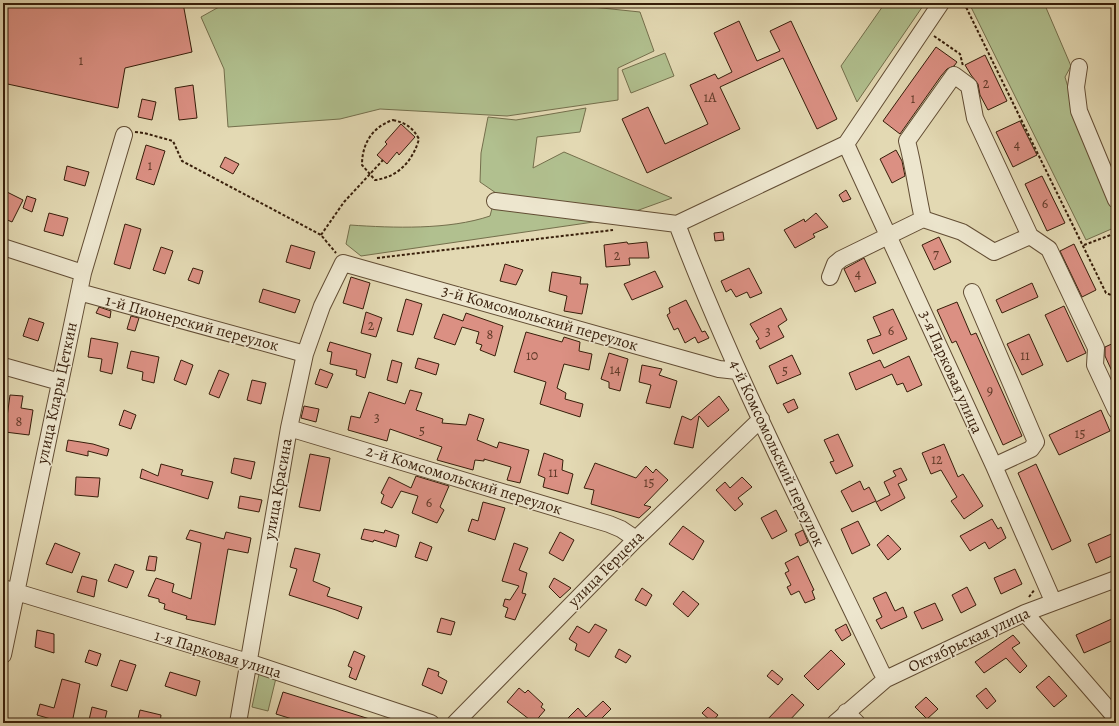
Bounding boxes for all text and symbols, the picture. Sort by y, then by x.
house number: 1 [79,51,84,70]
house number: 2 [983,74,990,93]
house number: 1А [704,88,717,107]
house number: 1 [911,89,916,108]
house number: 4 [1014,135,1020,154]
house number: 1 [148,156,153,175]
house number: 6 [1042,194,1048,213]
house number: 7 [933,245,939,264]
house number: 2 [614,246,621,265]
house number: 4 [855,264,861,283]
street label: 3-й Комсомольский переулок [439,279,641,357]
street label: 1-й Пионерский переулок [103,289,281,357]
street label: 3-я Парковая улица [914,307,988,438]
house number: 2 [368,316,375,335]
street label: улица Клары Цеткин [31,320,83,467]
house number: 6 [888,321,894,340]
house number: 3 [765,322,771,341]
house number: 8 [487,325,494,344]
house number: 10 [526,346,538,365]
house number: 11 [1020,346,1030,365]
street label: 4-й Комсомольский переулок [724,356,830,550]
house number: 14 [609,360,621,379]
house number: 5 [782,361,788,380]
house number: 9 [987,381,993,400]
house number: 3 [374,408,380,427]
house number: 8 [16,412,23,431]
house number: 5 [419,421,425,440]
house number: 15 [1075,424,1085,443]
street label: улица Красина [258,436,298,542]
street label: 2-й Комсомольский переулок [363,440,565,520]
house number: 12 [931,450,943,469]
house number: 11 [548,463,558,482]
house number: 15 [644,473,654,492]
house number: 6 [426,493,432,512]
street label: улица Герцена [562,526,649,613]
street label: Октябрьская улица [905,602,1034,678]
street label: 1-я Парковая улица [152,624,285,684]

